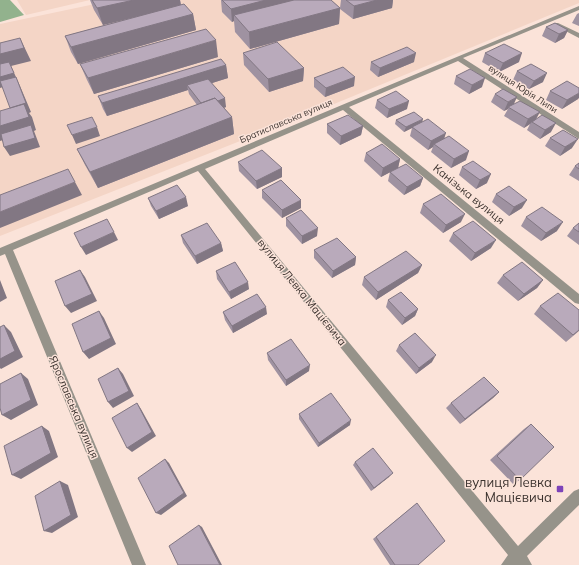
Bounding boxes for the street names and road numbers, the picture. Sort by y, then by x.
street label: вулиця Юрія Липи [486,62,560,116]
street label: Братиславська вулиця [238,96,334,146]
street label: Канізька вулиця [430,161,508,227]
street label: вулиця Левка Мацієвича [255,236,349,348]
street label: Ярославська вулиця [46,354,102,460]

